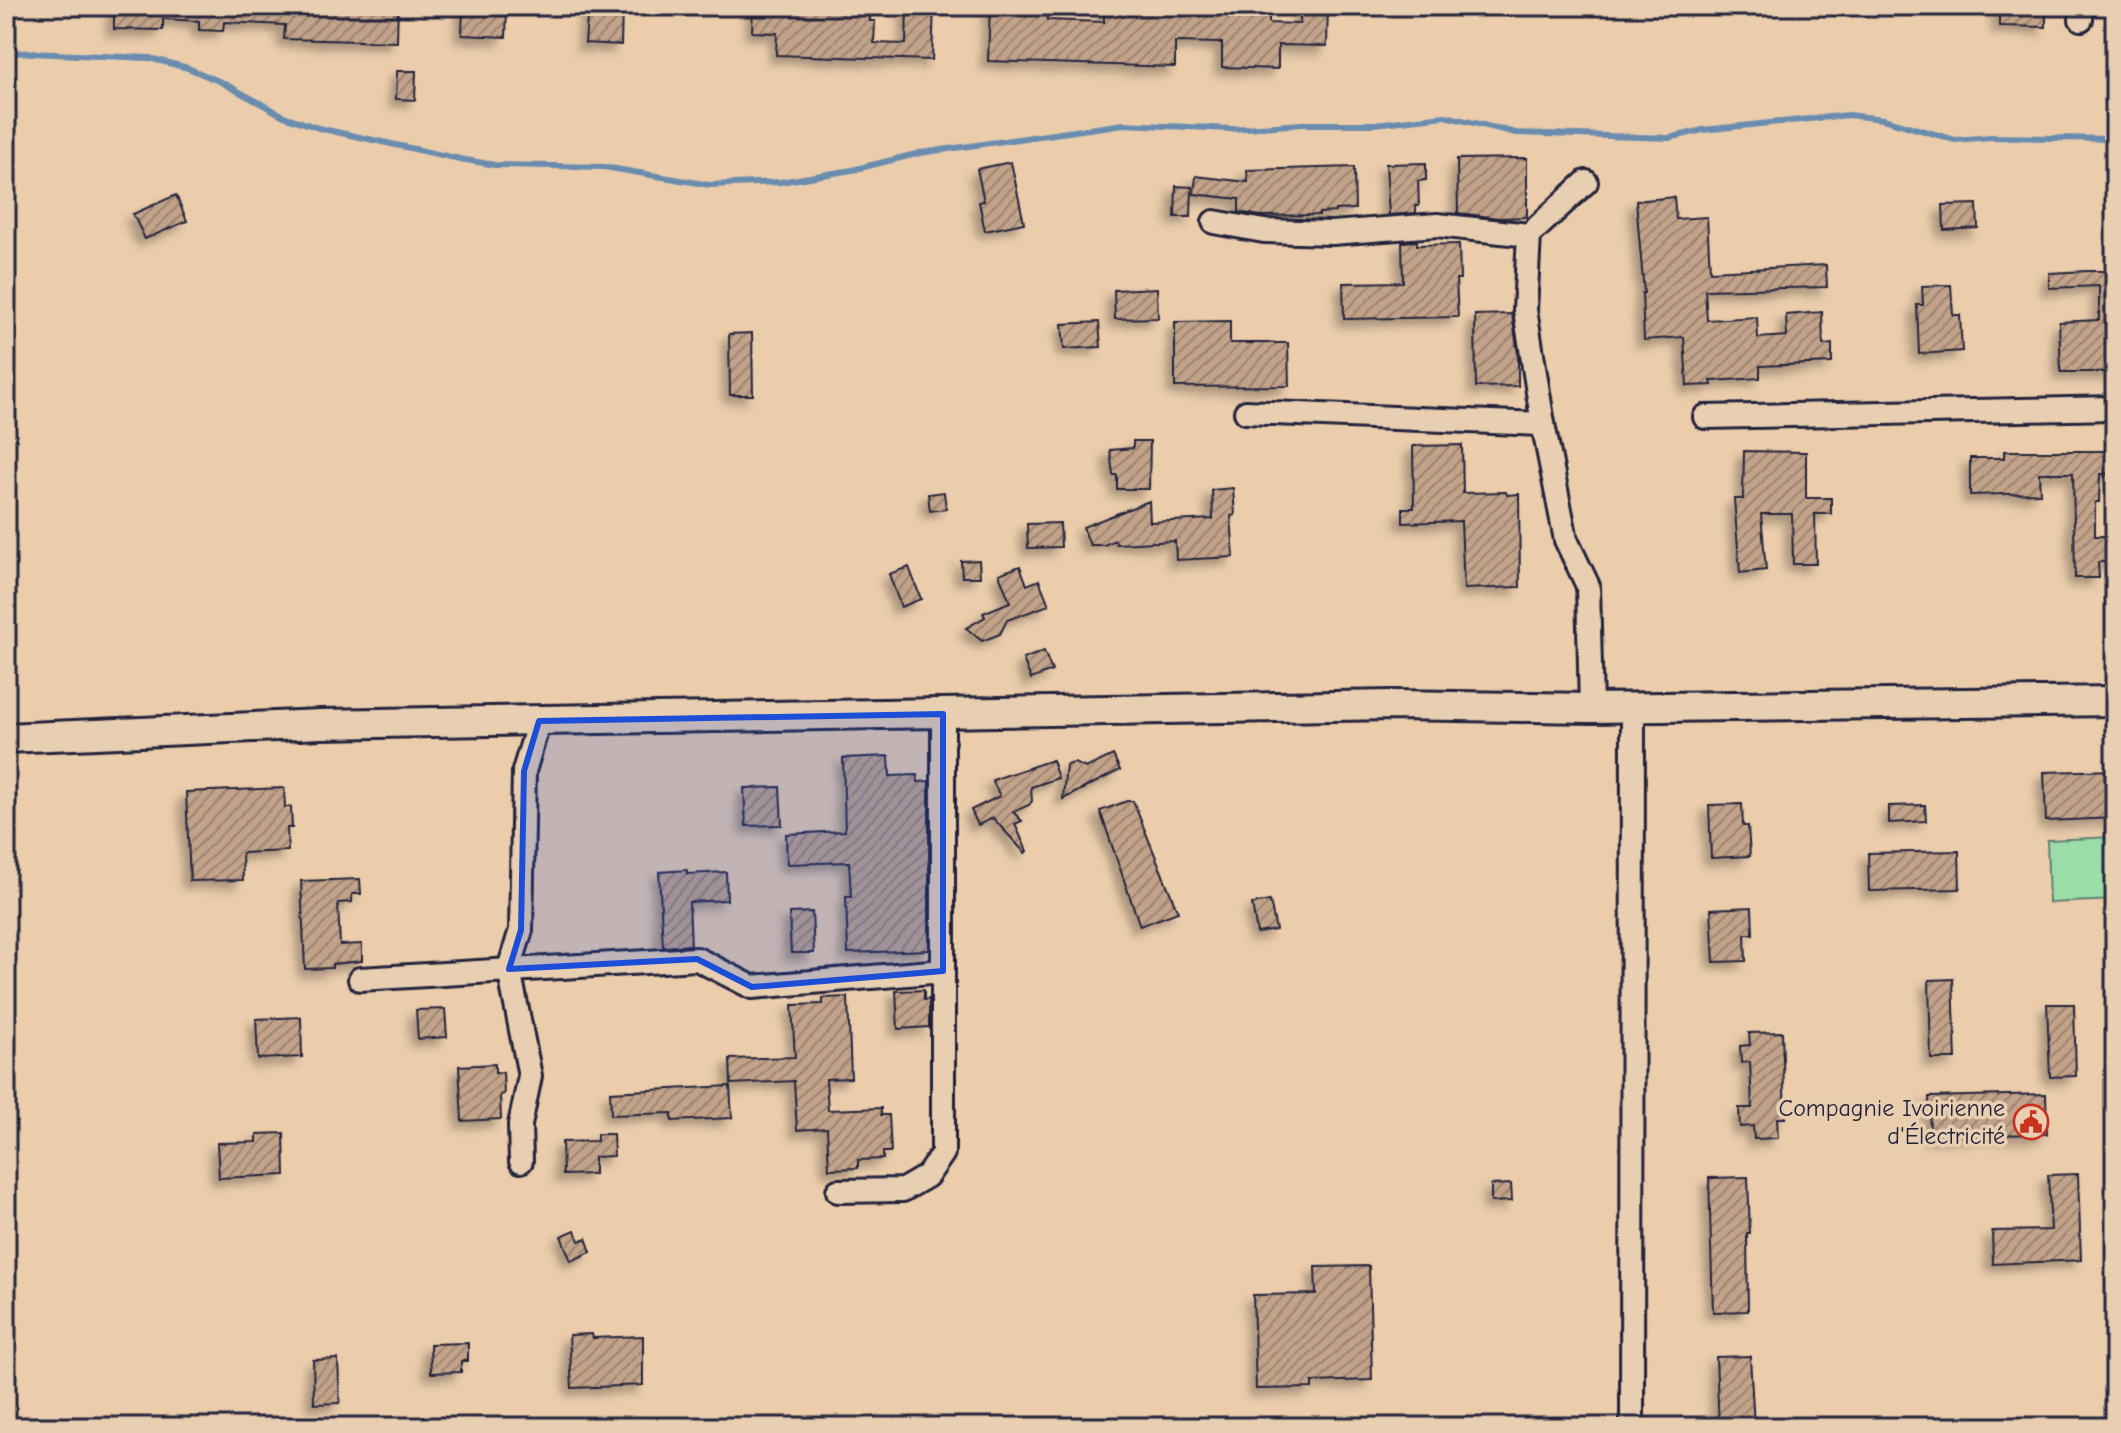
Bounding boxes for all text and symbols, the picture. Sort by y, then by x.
place label: Compagnie Ivoirienne d'Électricité [1778,1094,2005,1150]
public building icon: Compagnie Ivoirienne d'Électricité [2012,1103,2050,1141]

